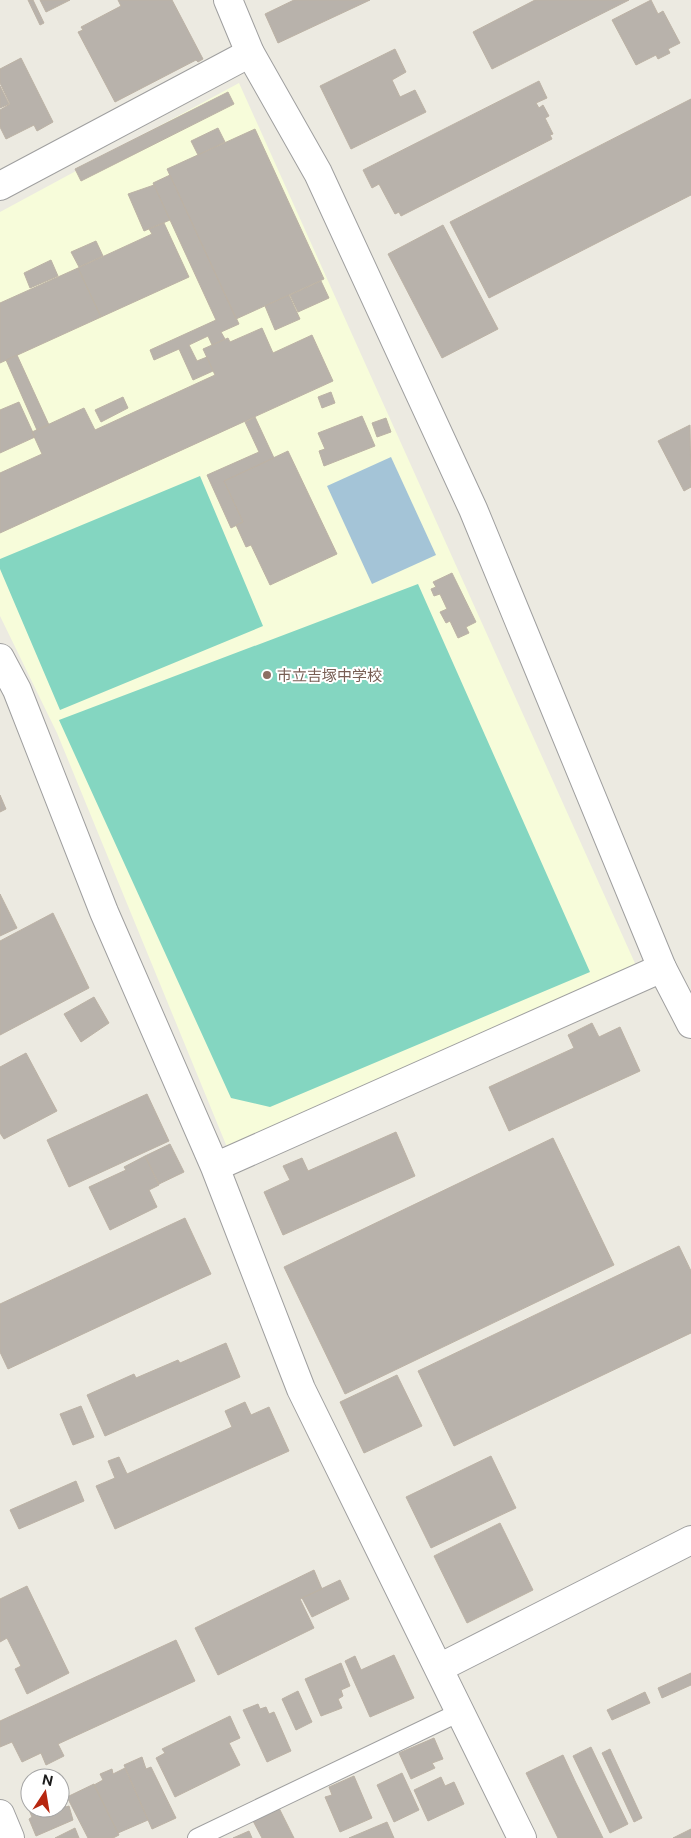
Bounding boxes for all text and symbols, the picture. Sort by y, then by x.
place label: 市立吉塚中学校 [277,667,382,684]
marker: 市立吉塚中学校 [261,669,273,681]
north arrow [20,1768,70,1818]
text: N [41,1771,55,1789]

